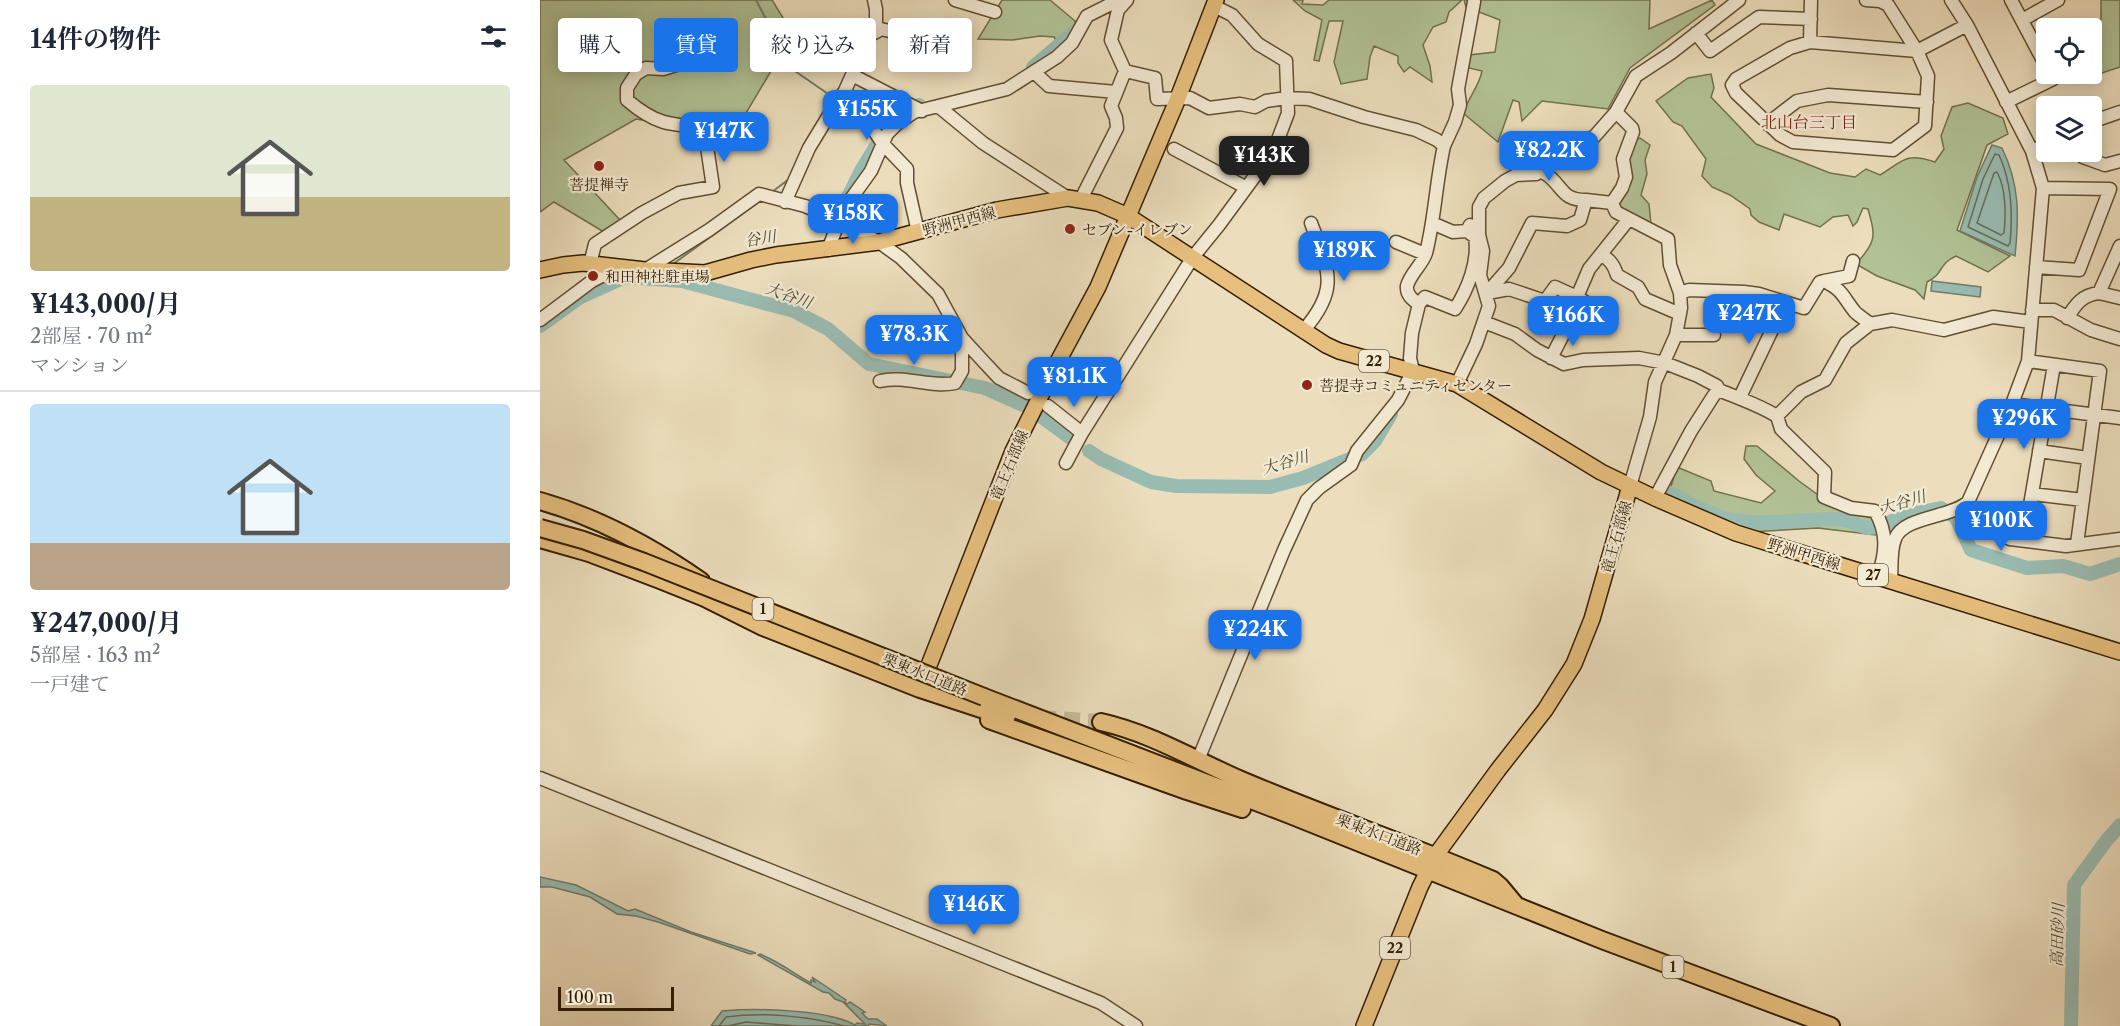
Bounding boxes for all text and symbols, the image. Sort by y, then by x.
chip: 購入 [558,18,642,72]
chip: 賃貸 [654,18,738,72]
chip: 絞り込み [750,18,876,72]
chip: 新着 [888,18,972,72]
map controls [2036,18,2102,162]
button: locate [2036,18,2102,84]
icon: filters [477,20,510,53]
text: 14件の物件 [30,23,161,55]
pin: ¥155K [825,90,909,141]
button: layers [2036,96,2102,162]
text: ¥155K [837,97,897,121]
pin: ¥147K [682,112,766,163]
district label: 北山台三丁目 [1761,112,1857,132]
text: ¥147K [694,119,754,143]
icon: home [216,124,324,232]
pin: ¥82.2K [1500,131,1598,182]
pin: ¥143K [1222,136,1306,187]
text: ¥82.2K [1513,138,1585,162]
text: ¥143K [1233,143,1295,167]
marker: 菩提禅寺 [592,159,606,173]
place label: 菩提禅寺 [569,175,629,194]
pin: ¥158K [811,194,895,245]
text: ¥158K [822,201,884,225]
street label: 野洲甲西線 [920,202,998,240]
place label: セブン-イレブン [1082,220,1193,239]
marker: セブン-イレブン [1063,222,1077,236]
water label: 谷川 [743,225,779,250]
pin: ¥189K [1302,231,1386,282]
text: ¥189K [1313,238,1375,262]
place label: 和田神社駐車場 [605,267,710,286]
marker: 和田神社駐車場 [586,269,600,283]
water label: 大谷川 [763,278,817,313]
text: ¥143,000/月 [30,288,181,320]
pin: ¥247K [1707,294,1791,345]
pin: ¥166K [1531,296,1615,347]
text: ¥247K [1717,301,1781,325]
text: ¥166K [1542,303,1604,327]
pin: ¥78.3K [865,315,963,366]
text: ¥78.3K [879,322,949,346]
text: 2部屋 · 70 m² [30,324,152,348]
road number: 22 [1359,350,1389,372]
text: マンション [30,353,129,377]
pin: ¥81.1K [1025,357,1123,408]
text: ¥81.1K [1041,364,1107,388]
place label: 菩提寺コミュニティセンター [1319,376,1512,395]
marker: 菩提寺コミュニティセンター [1300,378,1314,392]
pin: ¥296K [1982,399,2066,450]
text: ¥296K [1991,406,2057,430]
street label: 竜王石部線 [986,427,1032,503]
icon: home [216,443,324,551]
water label: 大谷川 [1259,445,1313,478]
water label: 大谷川 [1876,485,1930,519]
street label: 竜王石部線 [1597,498,1635,576]
pin: ¥100K [1959,501,2043,552]
text: ¥100K [1969,508,2033,532]
street label: 野洲甲西線 [1765,534,1843,574]
road number: 27 [1858,564,1888,586]
road number: 1 [752,598,774,620]
text: ¥247,000/月 [30,607,183,639]
pin: ¥224K [1213,610,1297,661]
text: ¥224K [1222,617,1288,641]
text: 5部屋 · 163 m² [30,643,160,667]
street label: 栗東水口道路 [880,648,970,700]
text: 一戸建て [30,672,110,696]
street label: 栗東水口道路 [1334,809,1424,859]
pin: ¥146K [932,885,1016,936]
text: ¥146K [943,892,1005,916]
water label: 高田砂川 [2046,901,2068,967]
road number: 22 [1380,937,1410,959]
road number: 1 [1662,956,1684,978]
scale bar [558,984,674,1012]
text: 100 m [567,987,613,1007]

